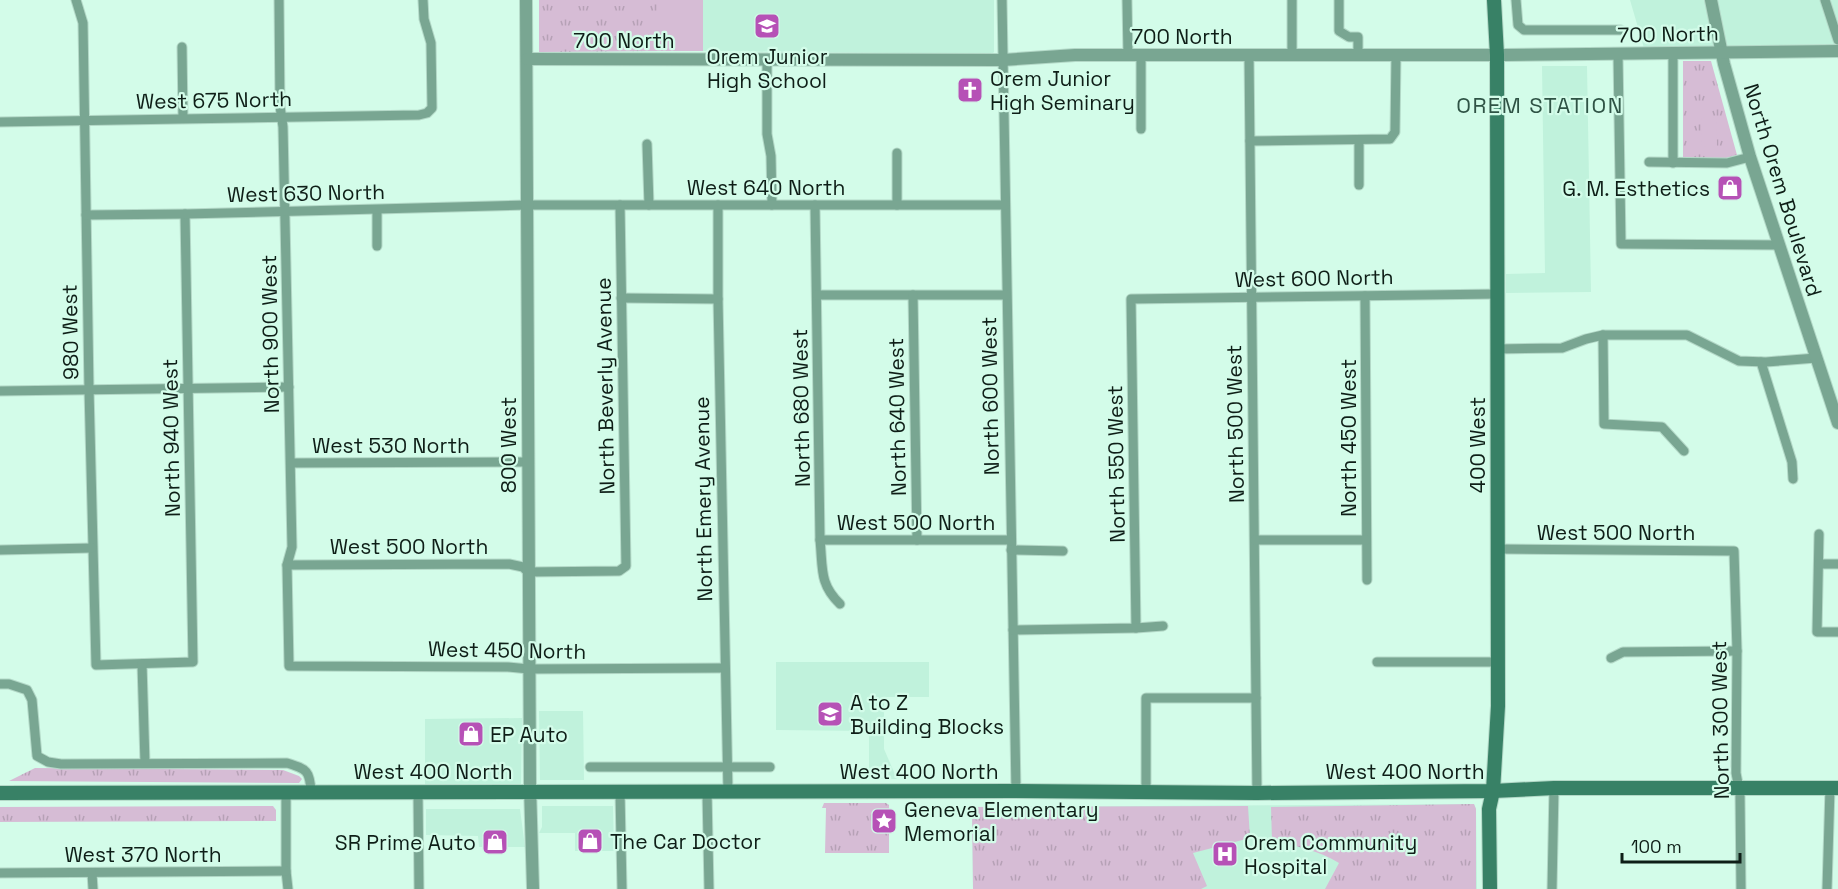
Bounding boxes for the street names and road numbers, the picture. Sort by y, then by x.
street label: 700 North [1617,20,1719,48]
street label: 700 North [1131,23,1233,50]
street label: 700 North [573,27,675,54]
street label: North Orem Boulevard [1738,80,1828,300]
street label: West 675 North [136,85,292,115]
street label: West 640 North [687,174,845,201]
street label: West 630 North [227,178,385,208]
street label: North 900 West [255,254,285,414]
street label: West 600 North [1234,263,1394,293]
street label: North Beverly Avenue [590,277,620,495]
street label: 980 West [56,284,84,380]
street label: North 600 West [975,316,1005,476]
street label: North 680 West [786,329,816,487]
street label: North 640 West [882,338,912,496]
street label: North 500 West [1220,345,1250,503]
street label: North 940 West [156,359,186,517]
street label: North 450 West [1335,359,1362,517]
street label: North 550 West [1101,385,1131,543]
street label: North Emery Avenue [688,396,718,602]
street label: 800 West [495,397,522,493]
street label: 400 West [1464,397,1491,493]
street label: West 530 North [312,432,470,459]
street label: West 500 North [837,509,995,536]
street label: West 500 North [1537,519,1695,546]
street label: West 500 North [330,533,488,560]
street label: West 450 North [428,635,586,665]
street label: North 300 West [1705,640,1735,800]
street label: West 400 North [353,758,513,785]
street label: West 400 North [839,758,999,785]
street label: West 400 North [1325,758,1485,785]
street label: West 370 North [65,841,222,868]

